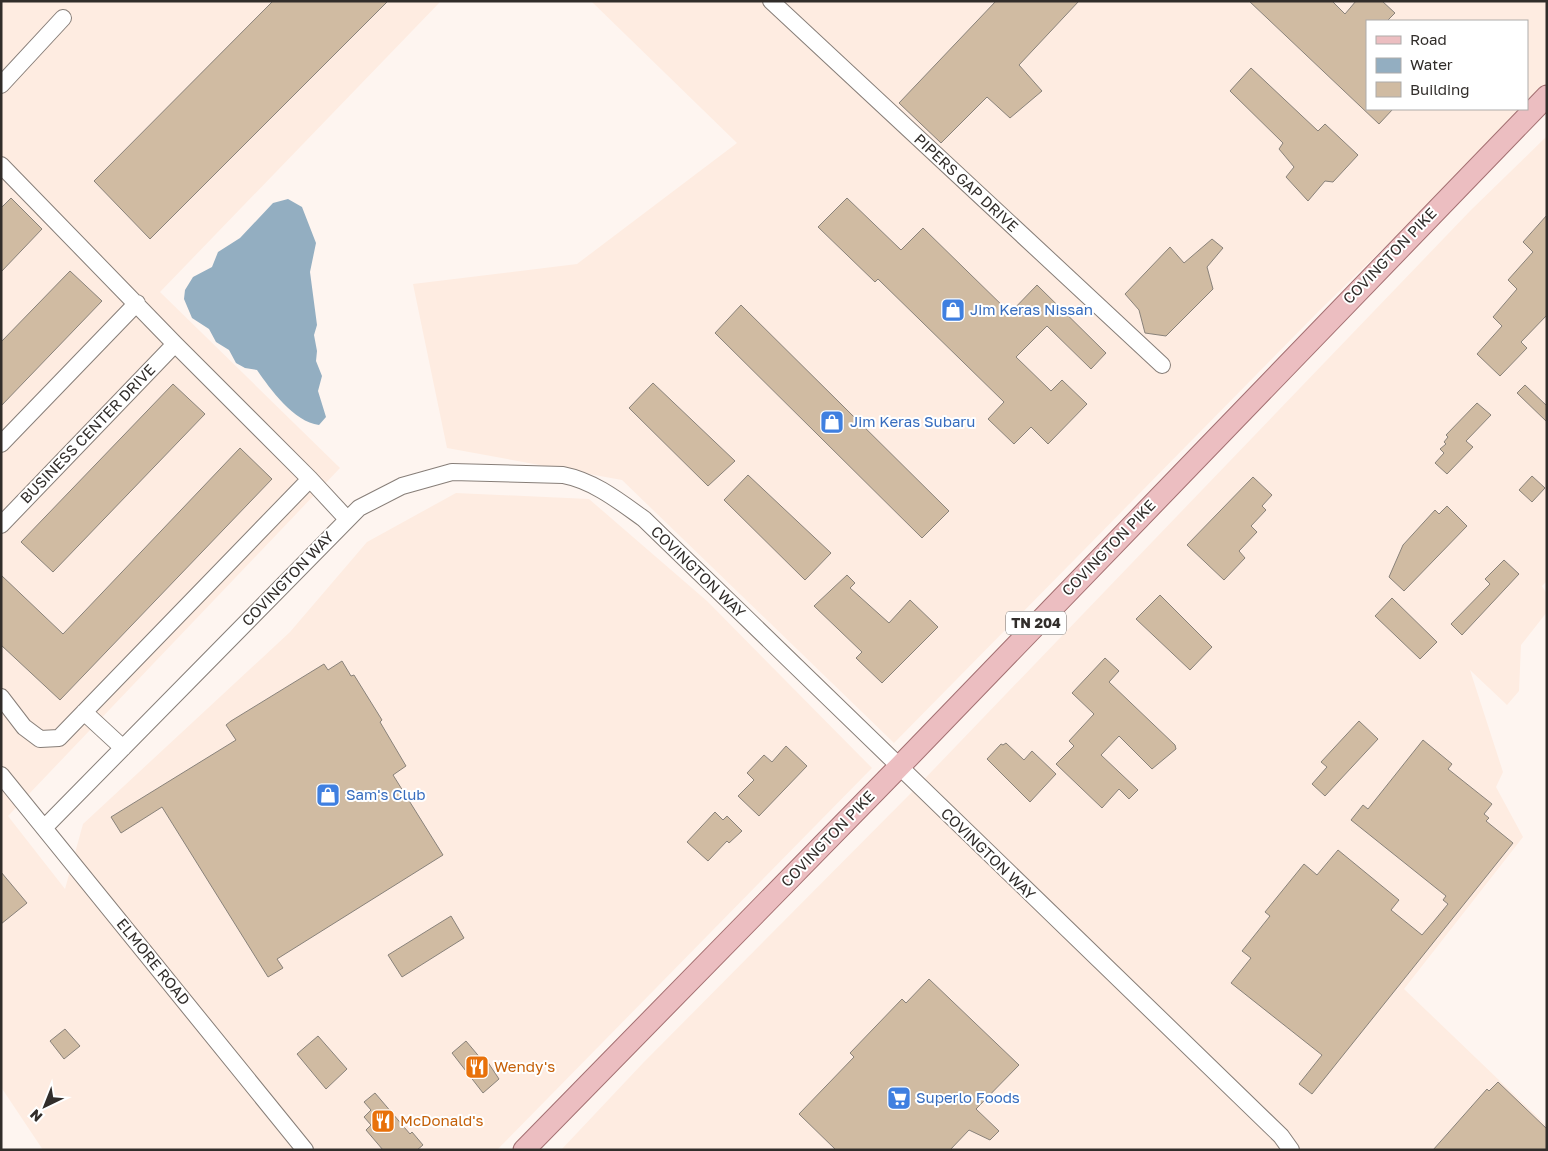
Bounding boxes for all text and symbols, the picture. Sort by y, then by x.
legend [1366,20,1528,110]
text: Road [1410,30,1447,48]
text: Water [1410,55,1453,73]
text: Building [1410,80,1470,98]
street label: PIPERS GAP DRIVE [911,129,1022,235]
street label: COVINGTON PIKE [1339,203,1440,307]
shop icon: Jim Keras Nissan [940,297,966,323]
place label: Jim Keras Nissan [970,300,1093,318]
street label: BUSINESS CENTER DRIVE [16,360,159,507]
shop icon: Jim Keras Subaru [819,409,845,435]
place label: Jim Keras Subaru [850,412,975,430]
street label: COVINGTON PIKE [1058,495,1159,599]
street label: COVINGTON WAY [648,522,750,621]
street label: COVINGTON WAY [238,527,337,629]
road number: TN 204 [1006,612,1066,634]
shop icon: Sam's Club [315,782,341,808]
place label: Sam's Club [346,785,426,803]
street label: COVINGTON PIKE [777,786,878,890]
street label: COVINGTON WAY [938,804,1040,903]
street label: ELMORE ROAD [113,914,194,1008]
restaurant icon: Wendy's [464,1054,490,1080]
place label: Wendy's [494,1057,555,1075]
north arrow [20,1081,70,1131]
supermarket icon: Superlo Foods [886,1085,912,1111]
place label: Superlo Foods [916,1088,1020,1106]
text: N [26,1106,45,1126]
restaurant icon: McDonald's [370,1108,396,1134]
place label: McDonald's [400,1111,483,1129]

